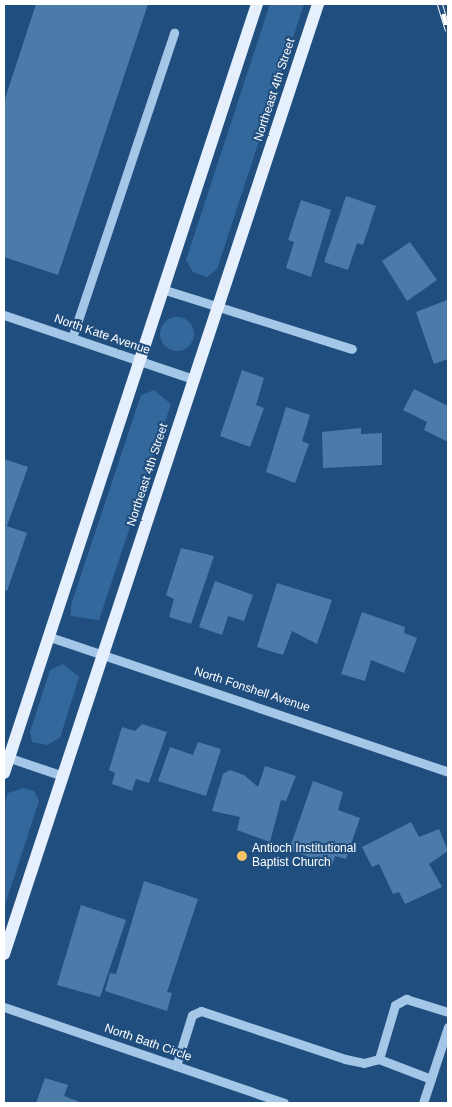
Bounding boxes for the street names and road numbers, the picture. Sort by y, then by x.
street label: Northeast 4th Street [252,37,298,143]
street label: North Kate Avenue [52,312,152,358]
street label: Northeast 4th Street [125,422,171,528]
street label: North Fonshell Avenue [192,664,312,716]
street label: North Bath Circle [102,1021,194,1065]

